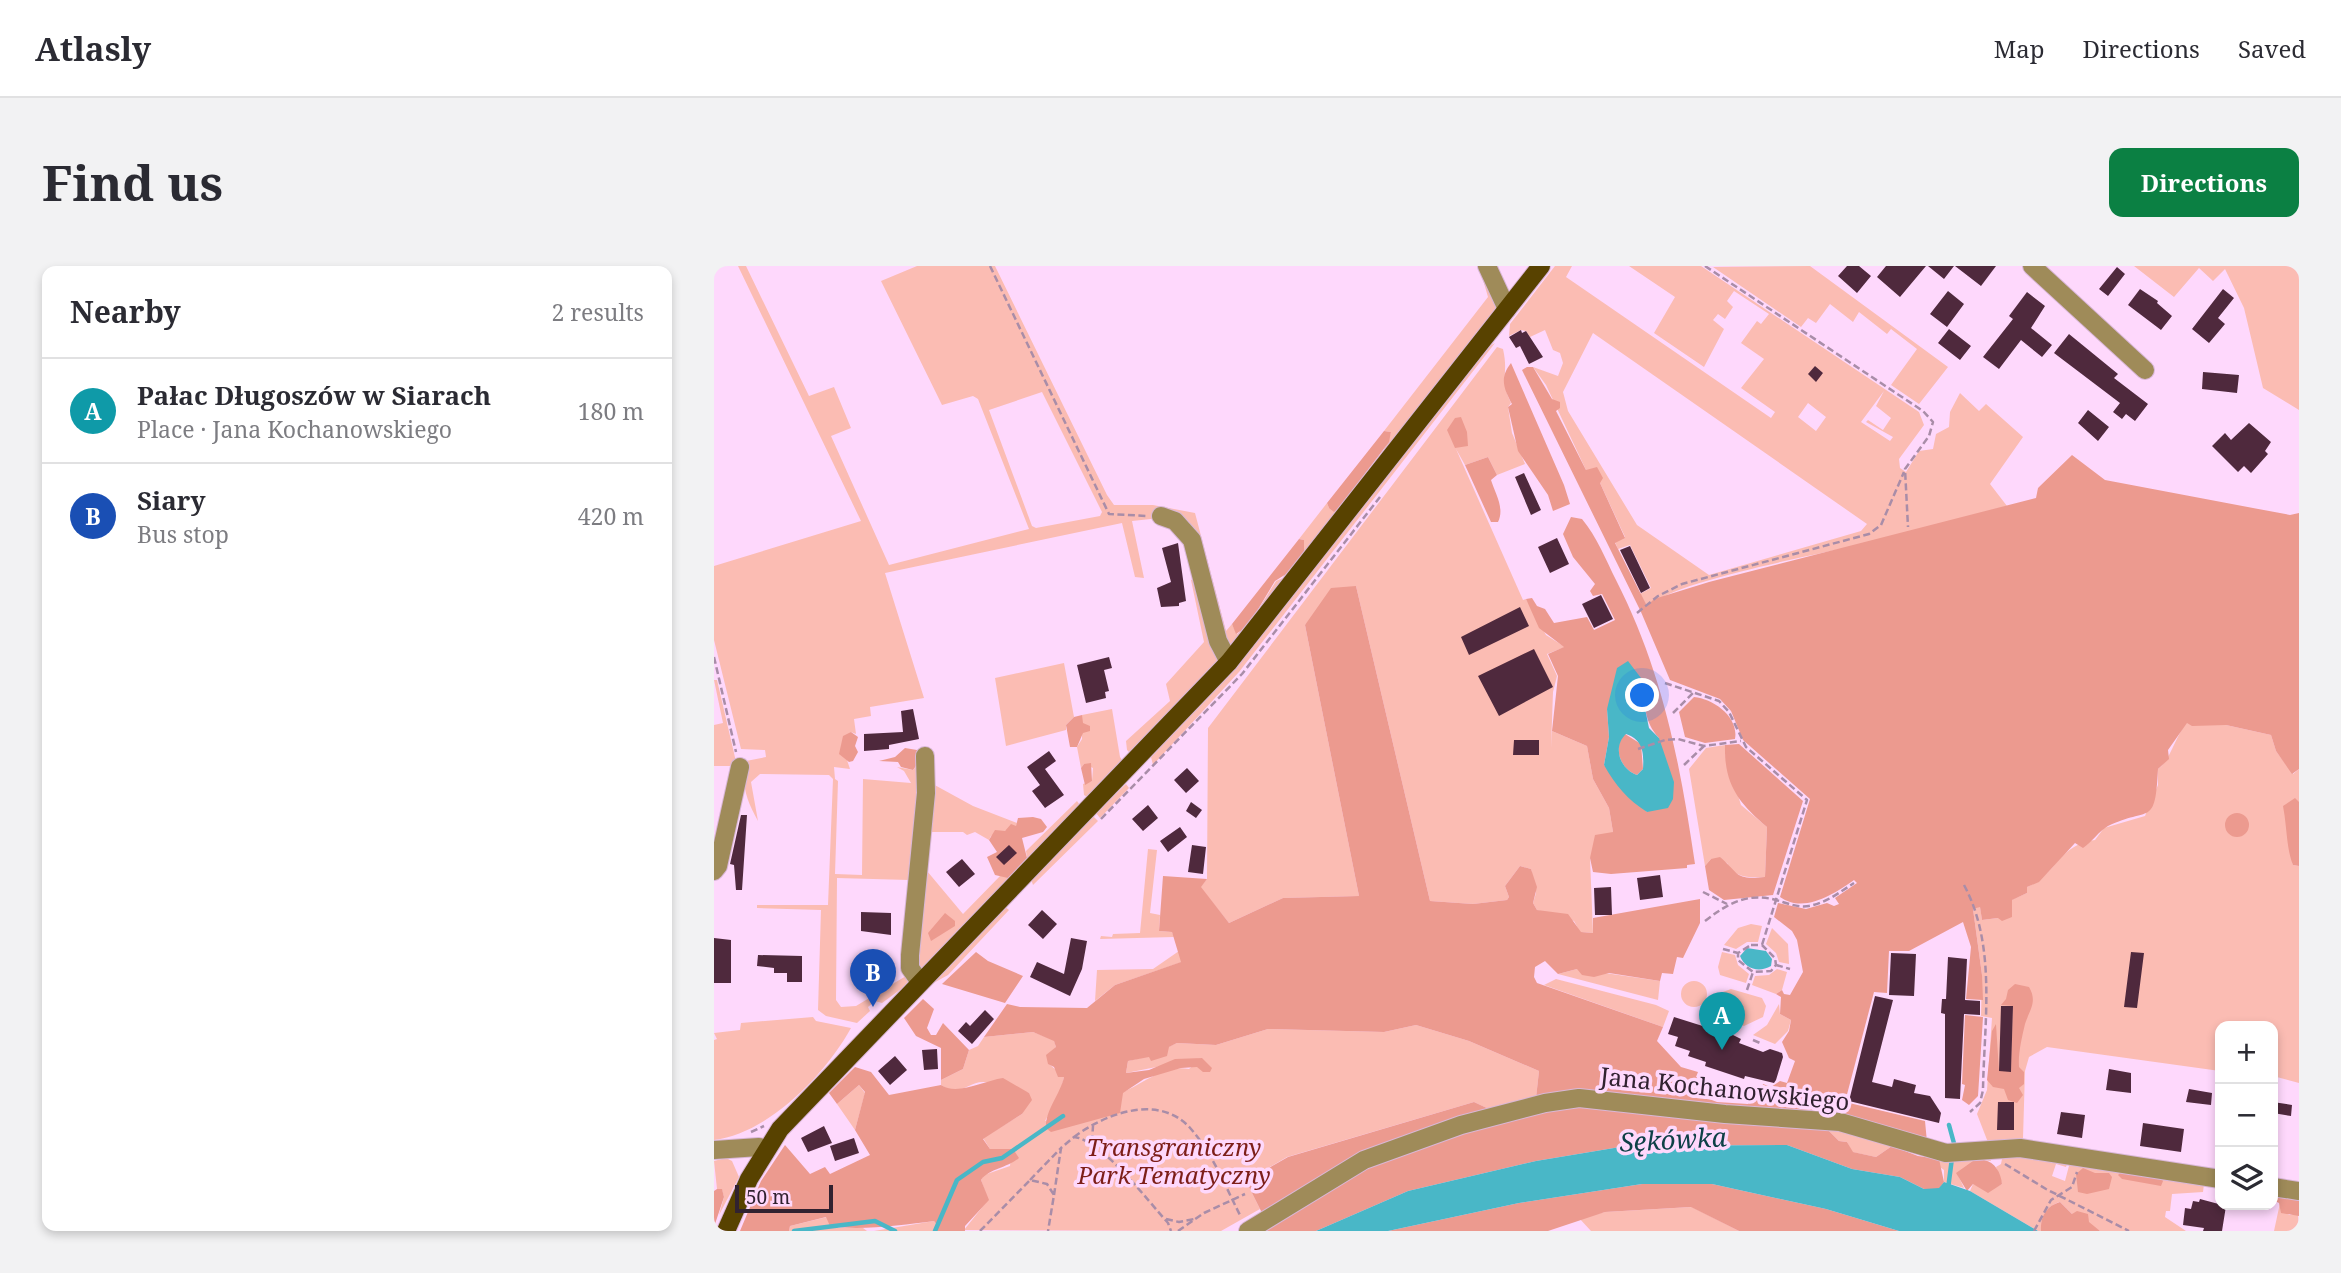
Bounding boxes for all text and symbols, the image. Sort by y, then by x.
text: Atlasly [35,26,151,71]
text: Map [1994,32,2045,65]
text: Directions [2083,32,2200,65]
text: Saved [2238,32,2306,65]
button: Directions [2109,148,2299,217]
text: Find us [42,149,223,215]
text: Nearby [70,291,181,332]
text: 2 results [551,296,644,328]
text: Pałac Długoszów w Siarach [137,377,491,413]
text: A [84,395,102,427]
text: 180 m [578,395,644,427]
text: Place · Jana Kochanowskiego [137,413,452,445]
text: Siary [137,482,205,518]
text: B [85,500,101,532]
text: 420 m [578,500,644,532]
text: Bus stop [137,518,229,550]
your location [1625,678,1659,712]
pin: B [850,949,896,1007]
pin: A [1699,992,1745,1050]
map controls [2215,1021,2278,1210]
button: + [2215,1021,2278,1084]
street label: Jana Kochanowskiego [1598,1058,1851,1117]
button: − [2215,1084,2278,1147]
water label: Sękówka [1618,1118,1728,1160]
park label: Transgraniczny Park Tematyczny [1076,1130,1271,1191]
button: layers [2215,1147,2278,1210]
scale bar [735,1182,833,1214]
text: 50 m [746,1184,790,1210]

